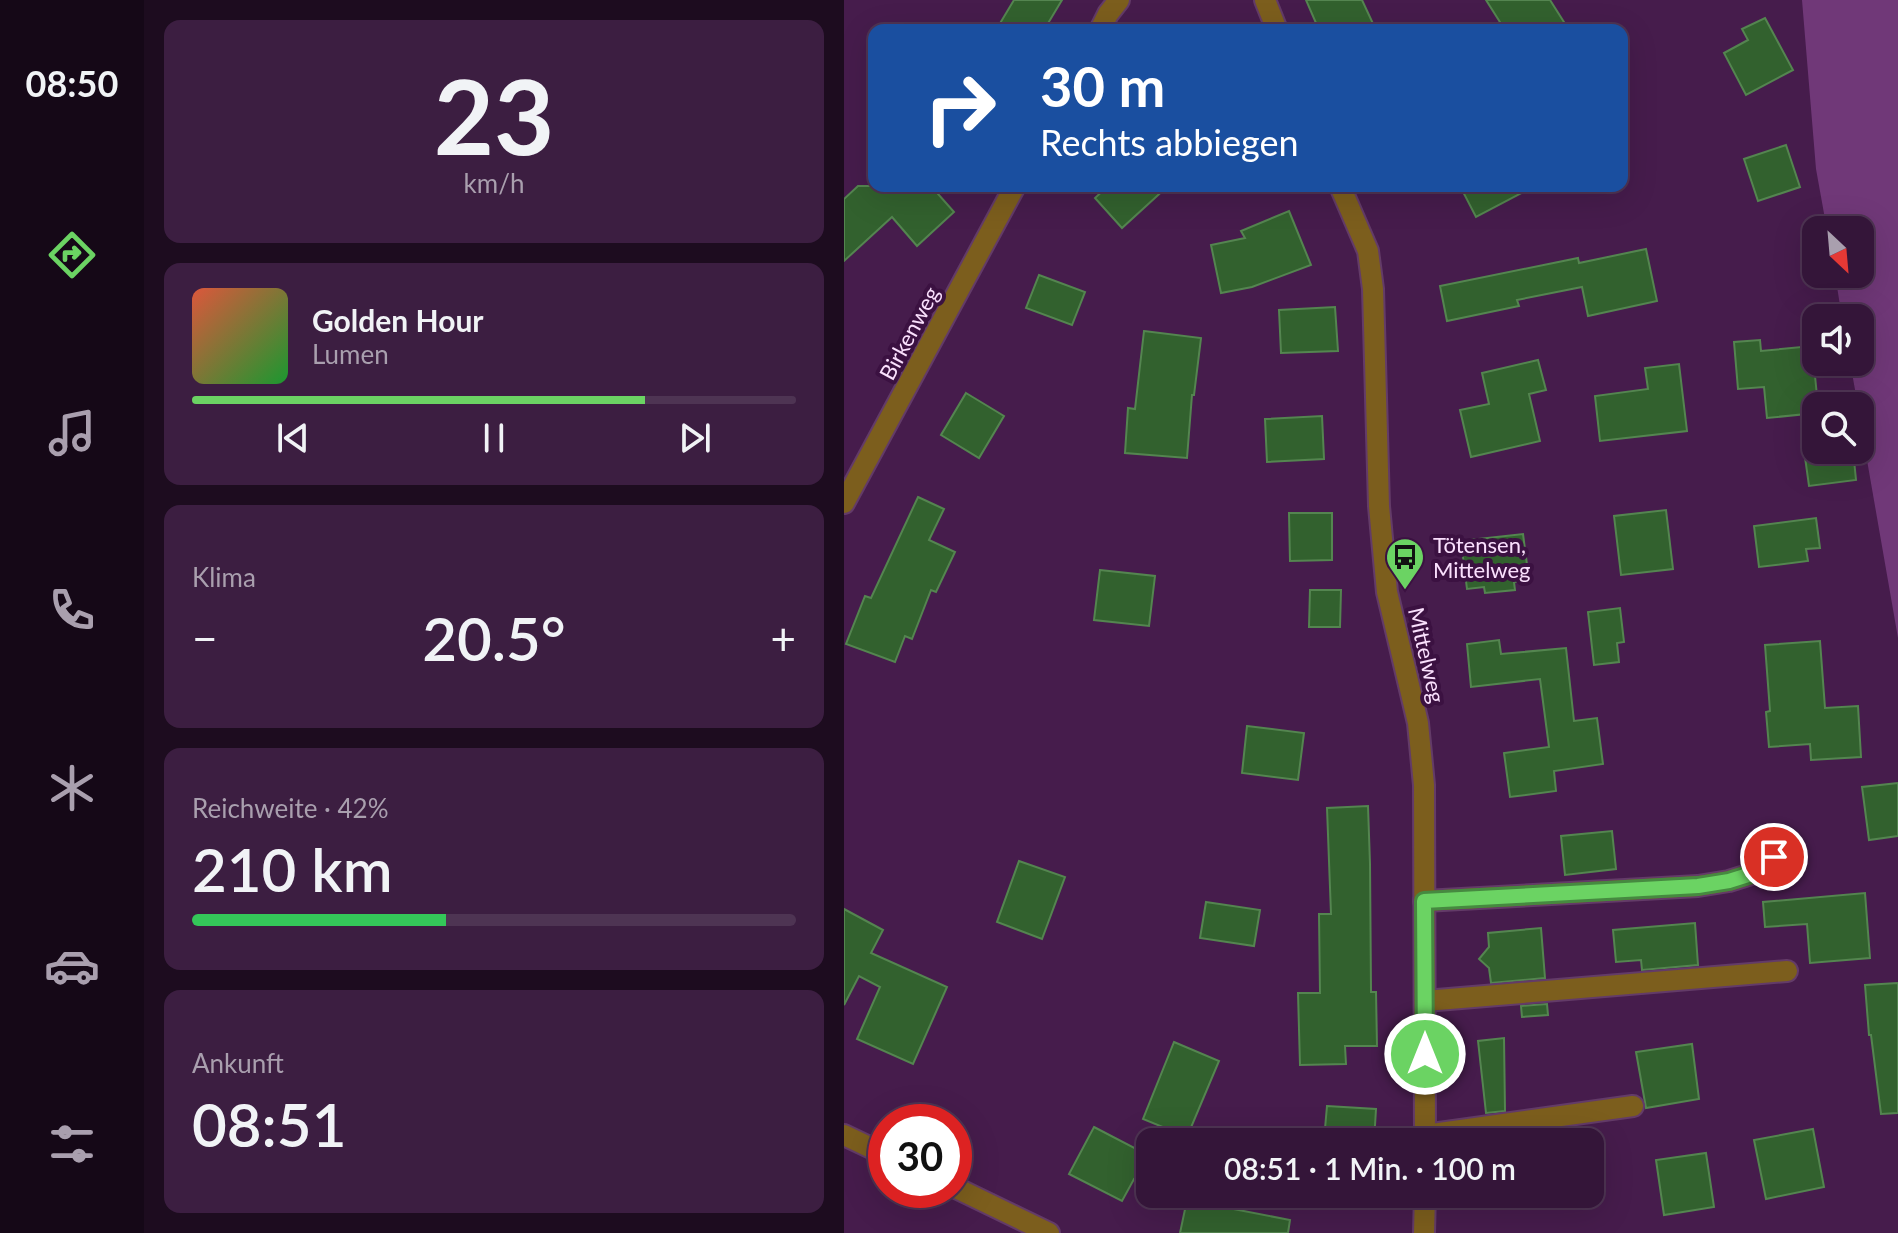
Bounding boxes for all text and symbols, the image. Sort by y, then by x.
text: 23 [434,52,554,177]
text: 30 m [1040,52,1165,119]
icon: right [908,56,1012,160]
text: 08:50 [26,61,118,105]
text: Rechts abbiegen [1040,120,1299,164]
text: km/h [464,167,524,199]
north arrow [1802,216,1874,288]
map controls [1802,216,1874,464]
icon: directions [44,227,100,283]
street label: Birkenweg [873,282,945,384]
text: Golden Hour [312,302,484,338]
button: sound [1802,304,1874,376]
text: Lumen [312,338,389,370]
button: search [1802,392,1874,464]
icon: music [44,405,100,461]
icon: previous [271,416,315,460]
icon: pause [472,416,516,460]
icon: next [673,416,717,460]
place label: Tötensen, Mittelweg [1433,531,1531,583]
bus stop icon: Tötensen, Mittelweg [1384,536,1426,591]
text: Klima [192,561,256,593]
icon: phone [44,582,100,638]
text: 20.5° [422,602,566,674]
street label: Mittelweg [1403,604,1451,706]
text: − [192,612,218,664]
text: + [770,612,796,664]
icon: climate [44,760,100,816]
text: Reichweite · 42% [192,792,389,824]
pin [1740,823,1808,891]
text: 210 km [192,833,393,905]
icon: arrive [1752,835,1796,879]
icon: car [44,938,100,994]
position arrow [1383,1012,1467,1096]
text: Ankunft [192,1047,284,1079]
text: 08:51 [192,1088,346,1160]
speed limit sign: 30 [868,1104,972,1208]
icon: filters [44,1116,100,1172]
text: 08:51 · 1 Min. · 100 m [1224,1150,1516,1186]

